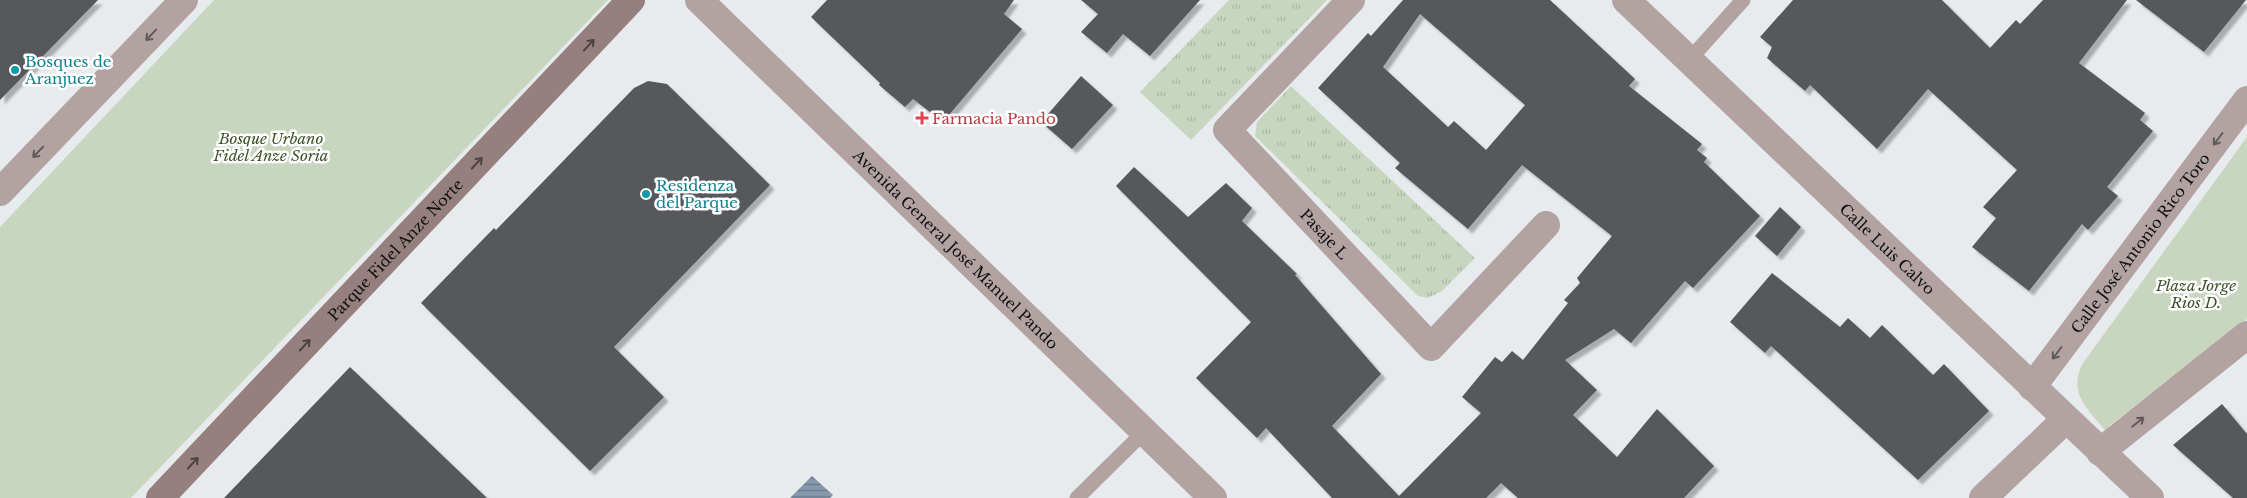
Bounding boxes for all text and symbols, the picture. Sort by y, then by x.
one-way arrow [145,29,157,41]
one-way arrow [583,39,595,51]
place label: Bosques de Aranjuez [24,52,111,88]
marker: Bosques de Aranjuez [9,64,21,76]
place label: Farmacia Pando [932,109,1056,128]
marker: Farmacia Pando [916,112,928,124]
park label: Bosque Urbano Fidel Anze Soria [213,129,328,165]
one-way arrow [2213,132,2223,146]
street label: Avenida General José Manuel Pando [849,145,1063,353]
one-way arrow [32,146,44,159]
street label: Calle José Antonio Rico Toro [2066,149,2214,337]
one-way arrow [471,157,483,169]
street label: Parque Fidel Anze Norte [323,175,467,324]
place label: Residenza del Parque [656,176,738,212]
marker: Residenza del Parque [640,188,652,200]
street label: Calle Luis Calvo [1836,199,1939,298]
street label: Pasaje L [1296,205,1353,263]
park label: Plaza Jorge Rios D. [2155,276,2236,312]
one-way arrow [299,338,311,351]
one-way arrow [2052,346,2063,359]
one-way arrow [2131,416,2144,427]
one-way arrow [187,456,199,469]

